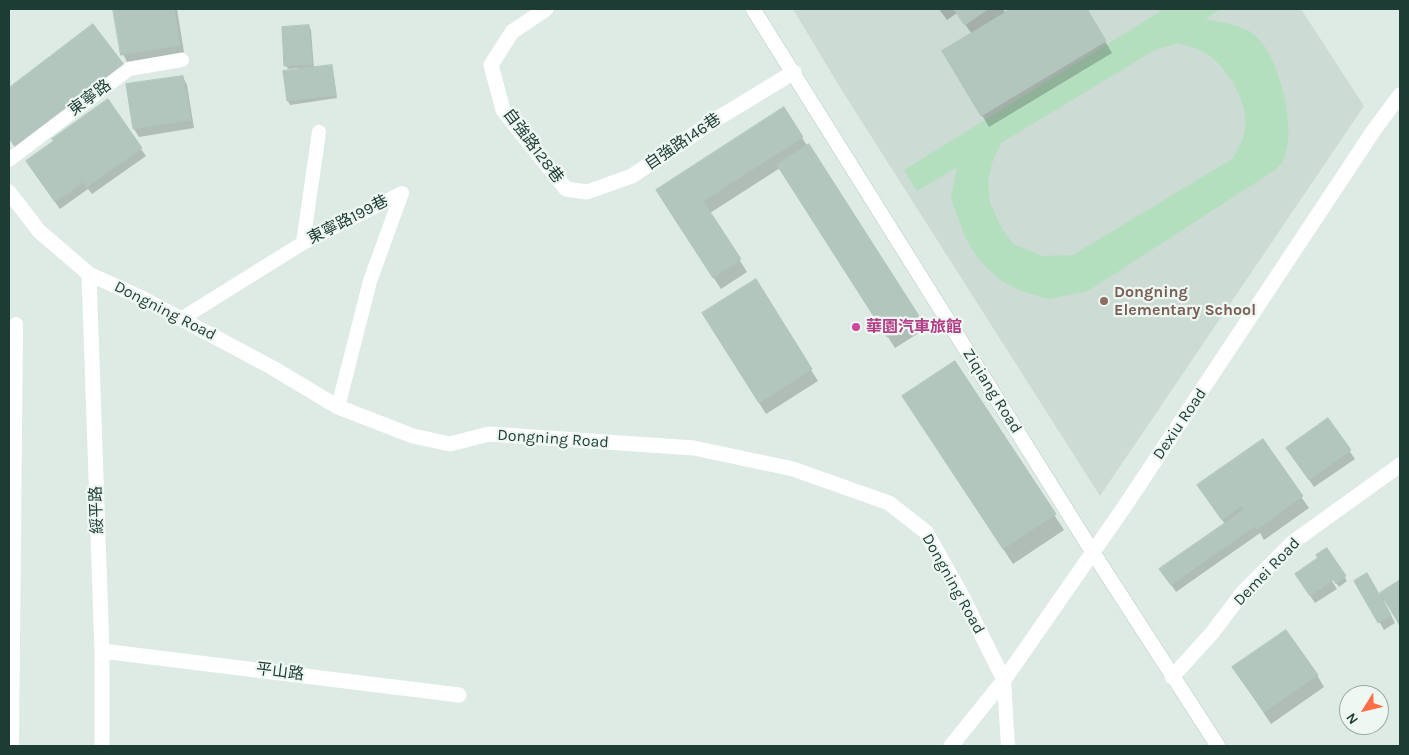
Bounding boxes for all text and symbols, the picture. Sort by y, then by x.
street label: 東寧路 [65,76,115,120]
street label: 自強路128巷 [499,105,567,187]
street label: 自強路146巷 [641,110,725,174]
street label: 東寧路199巷 [305,192,391,248]
street label: Dongning Road [111,277,219,345]
place label: Dongning Elementary School [1114,282,1256,320]
marker: Dongning Elementary School [1098,295,1110,307]
place label: 華園汽車旅館 [866,317,962,337]
marker: 華園汽車旅館 [850,321,862,333]
street label: Ziqiang Road [958,345,1026,437]
street label: Dexiu Road [1149,385,1211,463]
street label: Dongning Road [497,426,609,452]
street label: 綏平路 [87,486,107,534]
street label: Dongning Road [918,530,988,638]
street label: Demei Road [1230,534,1304,610]
street label: 平山路 [255,660,305,684]
north arrow [1339,685,1389,735]
text: N [1342,709,1362,728]

